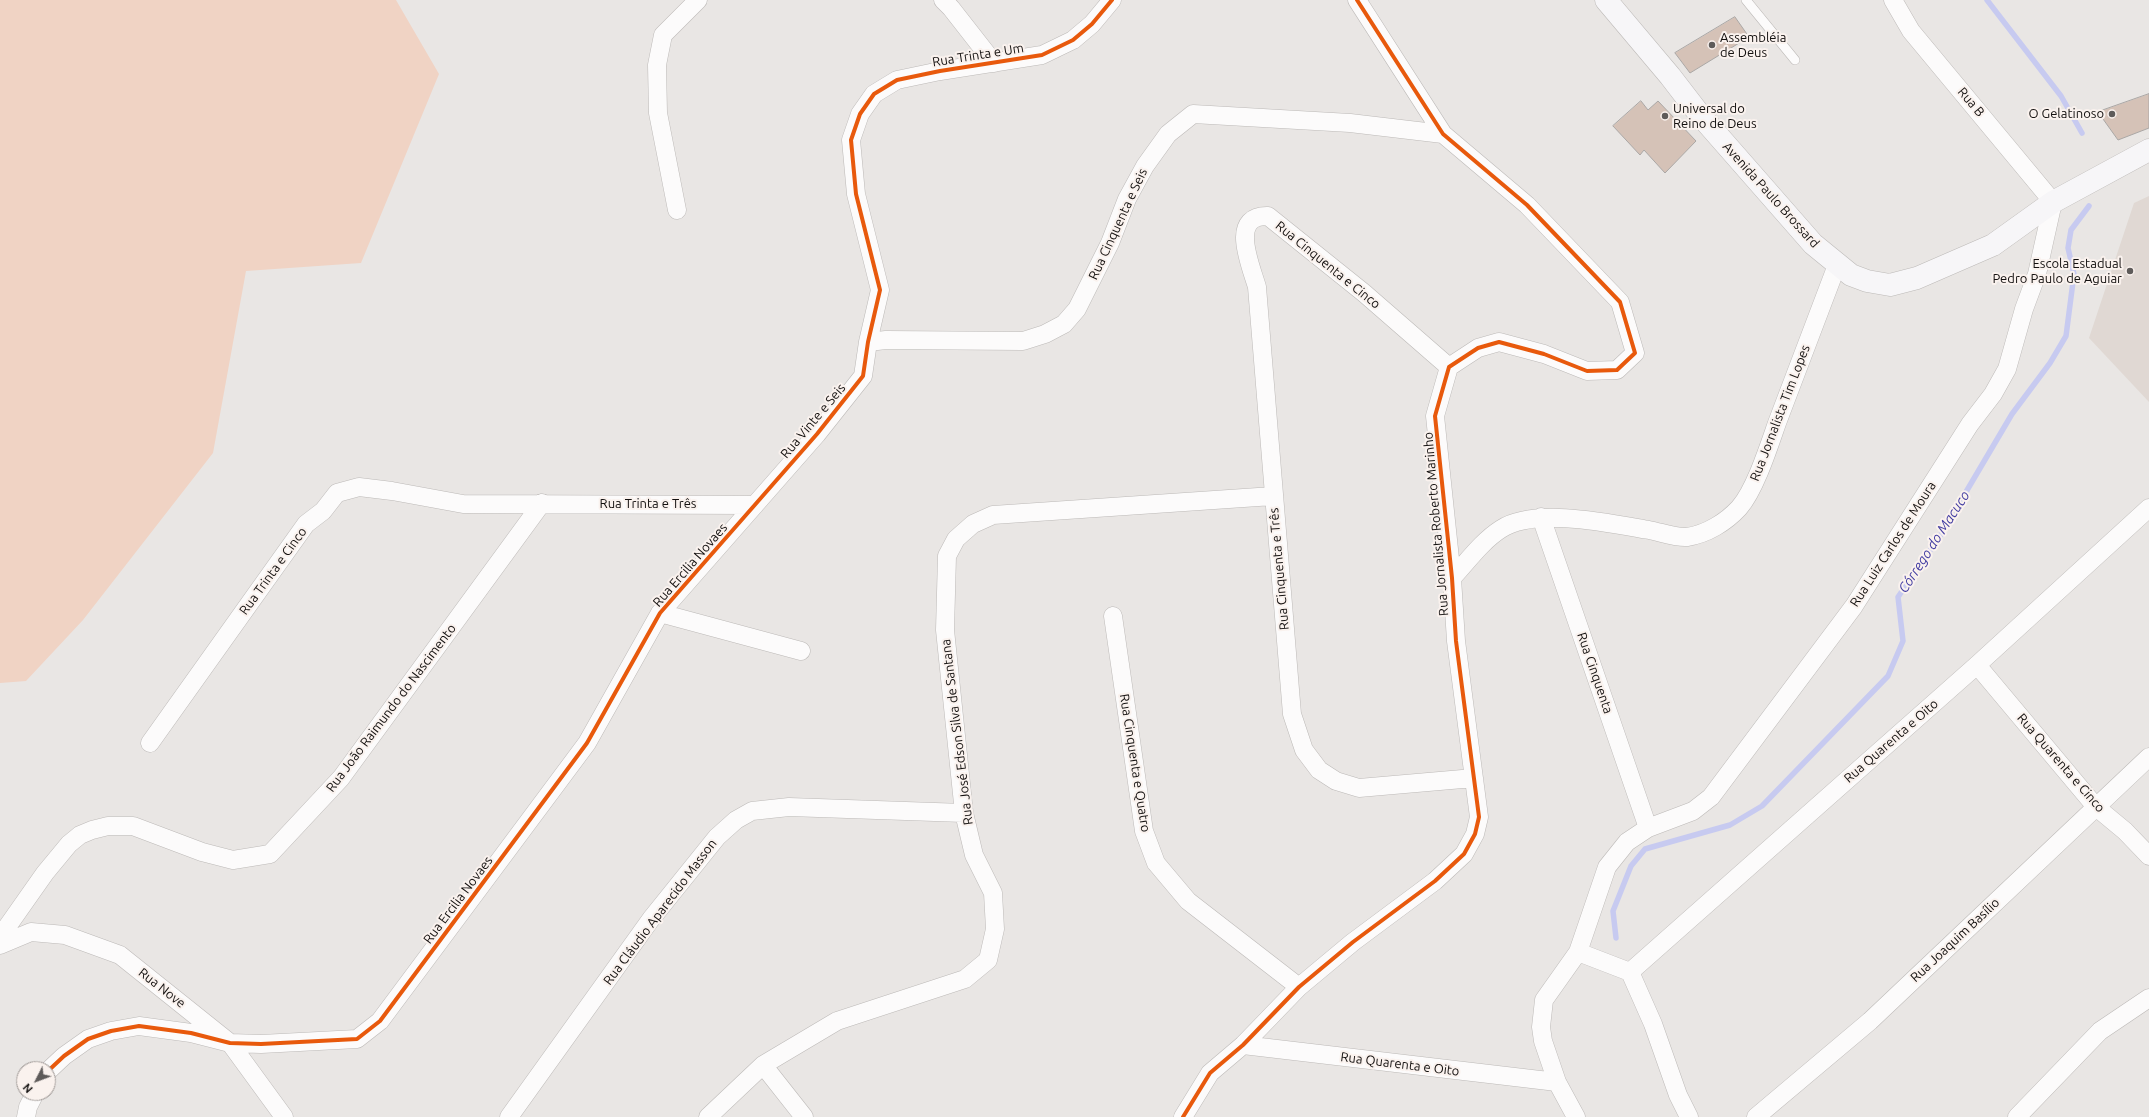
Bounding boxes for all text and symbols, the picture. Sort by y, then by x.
place label: Assembléia de Deus [1720,30,1786,61]
street label: Rua Trinta e Um [931,40,1025,70]
marker: Assembléia de Deus [1707,40,1717,50]
street label: Rua B [1954,84,1988,120]
place label: Universal do Reino de Deus [1673,101,1757,132]
place label: O Gelatinoso [2028,106,2104,122]
marker: O Gelatinoso [2107,109,2117,119]
marker: Universal do Reino de Deus [1660,111,1670,121]
street label: Avenida Paulo Brossard [1719,139,1823,251]
street label: Rua Cinquenta e Seis [1085,166,1151,282]
street label: Rua Cinquenta e Cinco [1272,218,1384,312]
place label: Escola Estadual Pedro Paulo de Aguiar [1993,256,2122,287]
marker: Escola Estadual Pedro Paulo de Aguiar [2125,266,2135,276]
street label: Rua Jornalista Tim Lopes [1747,343,1813,483]
street label: Rua Vinte e Seis [777,381,849,461]
street label: Rua Jornalista Roberto Marinho [1420,431,1452,617]
street label: Rua Luiz Carlos de Moura [1847,478,1939,610]
water label: Córrego do Macuco [1895,488,1973,596]
street label: Rua Trinta e Três [600,496,696,512]
street label: Rua Cinquenta e Três [1266,507,1292,631]
street label: Rua Ercilia Novaes [650,520,730,610]
street label: Rua Trinta e Cinco [236,524,310,618]
street label: Rua João Raimundo do Nascimento [323,621,459,795]
street label: Rua Cinquenta [1574,630,1616,716]
street label: Rua José Edson Silva de Santana [938,638,976,826]
street label: Rua Cinquenta e Quatro [1116,693,1154,833]
street label: Rua Quarenta e Oito [1841,696,1941,786]
street label: Rua Quarenta e Cinco [2014,710,2108,816]
street label: Rua Cláudio Aparecido Masson [600,836,720,988]
street label: Rua Ercilia Novaes [420,853,496,947]
street label: Rua Joaquim Basílio [1907,895,2003,985]
street label: Rua Nove [135,965,189,1011]
street label: Rua Quarenta e Oito [1340,1049,1460,1079]
north arrow [16,1061,56,1101]
text: N [21,1081,35,1095]

